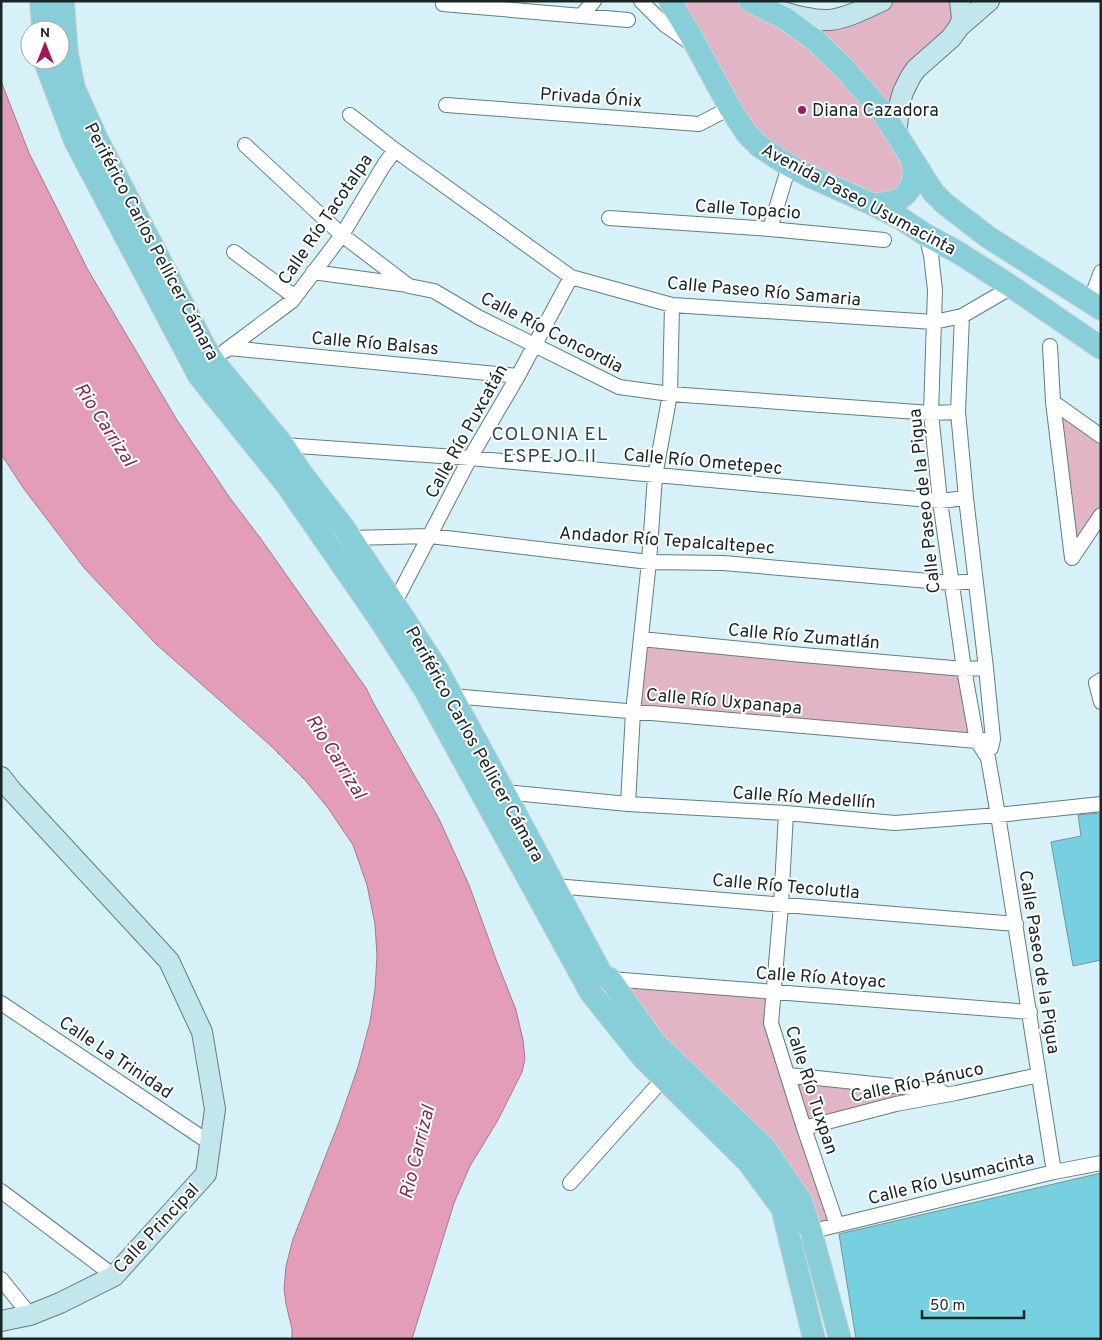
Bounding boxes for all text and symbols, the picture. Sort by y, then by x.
north arrow [20,20,70,70]
text: N [40,25,50,42]
street label: Privada Ónix [539,81,643,114]
place label: Diana Cazadora [812,100,939,123]
marker: Diana Cazadora [796,104,808,116]
street label: Periférico Carlos Pellicer Cámara [78,119,223,365]
street label: Avenida Paseo Usumacinta [757,139,960,261]
street label: Calle Río Tacotalpa [274,150,379,290]
street label: Calle Topacio [694,195,802,226]
street label: Calle Paseo Río Samaria [666,273,862,312]
street label: Calle Río Concordia [476,287,627,379]
street label: Calle Río Balsas [310,327,439,362]
street label: Calle Río Puxcatán [421,361,514,503]
water label: Rio Carrizal [68,378,141,473]
street label: Calle Paseo de la Pigua [904,407,947,594]
district label: COLONIA EL ESPEJO II [492,423,609,469]
street label: Calle Río Ometepec [622,444,783,481]
street label: Andador Río Tepalcaltepec [558,522,776,561]
street label: Calle Río Zumatlán [727,619,881,656]
street label: Periférico Carlos Pellicer Cámara [399,623,548,867]
street label: Calle Río Uxpanapa [645,684,803,721]
water label: Rio Carrizal [300,710,371,805]
street label: Calle Río Medellín [731,782,876,815]
street label: Calle Paseo de la Pigua [1013,869,1064,1056]
street label: Calle Río Tecolutla [711,870,861,905]
street label: Calle Río Atoyac [755,962,887,995]
street label: Calle La Trinidad [54,1012,177,1105]
street label: Calle Río Tuxpan [779,1023,842,1158]
street label: Calle Río Pánuco [849,1058,986,1109]
water label: Rio Carrizal [395,1102,441,1202]
street label: Calle Río Usumacinta [866,1148,1037,1211]
street label: Calle Principal [109,1179,205,1279]
scale bar [922,1288,1024,1320]
text: 50 m [930,1297,965,1316]

